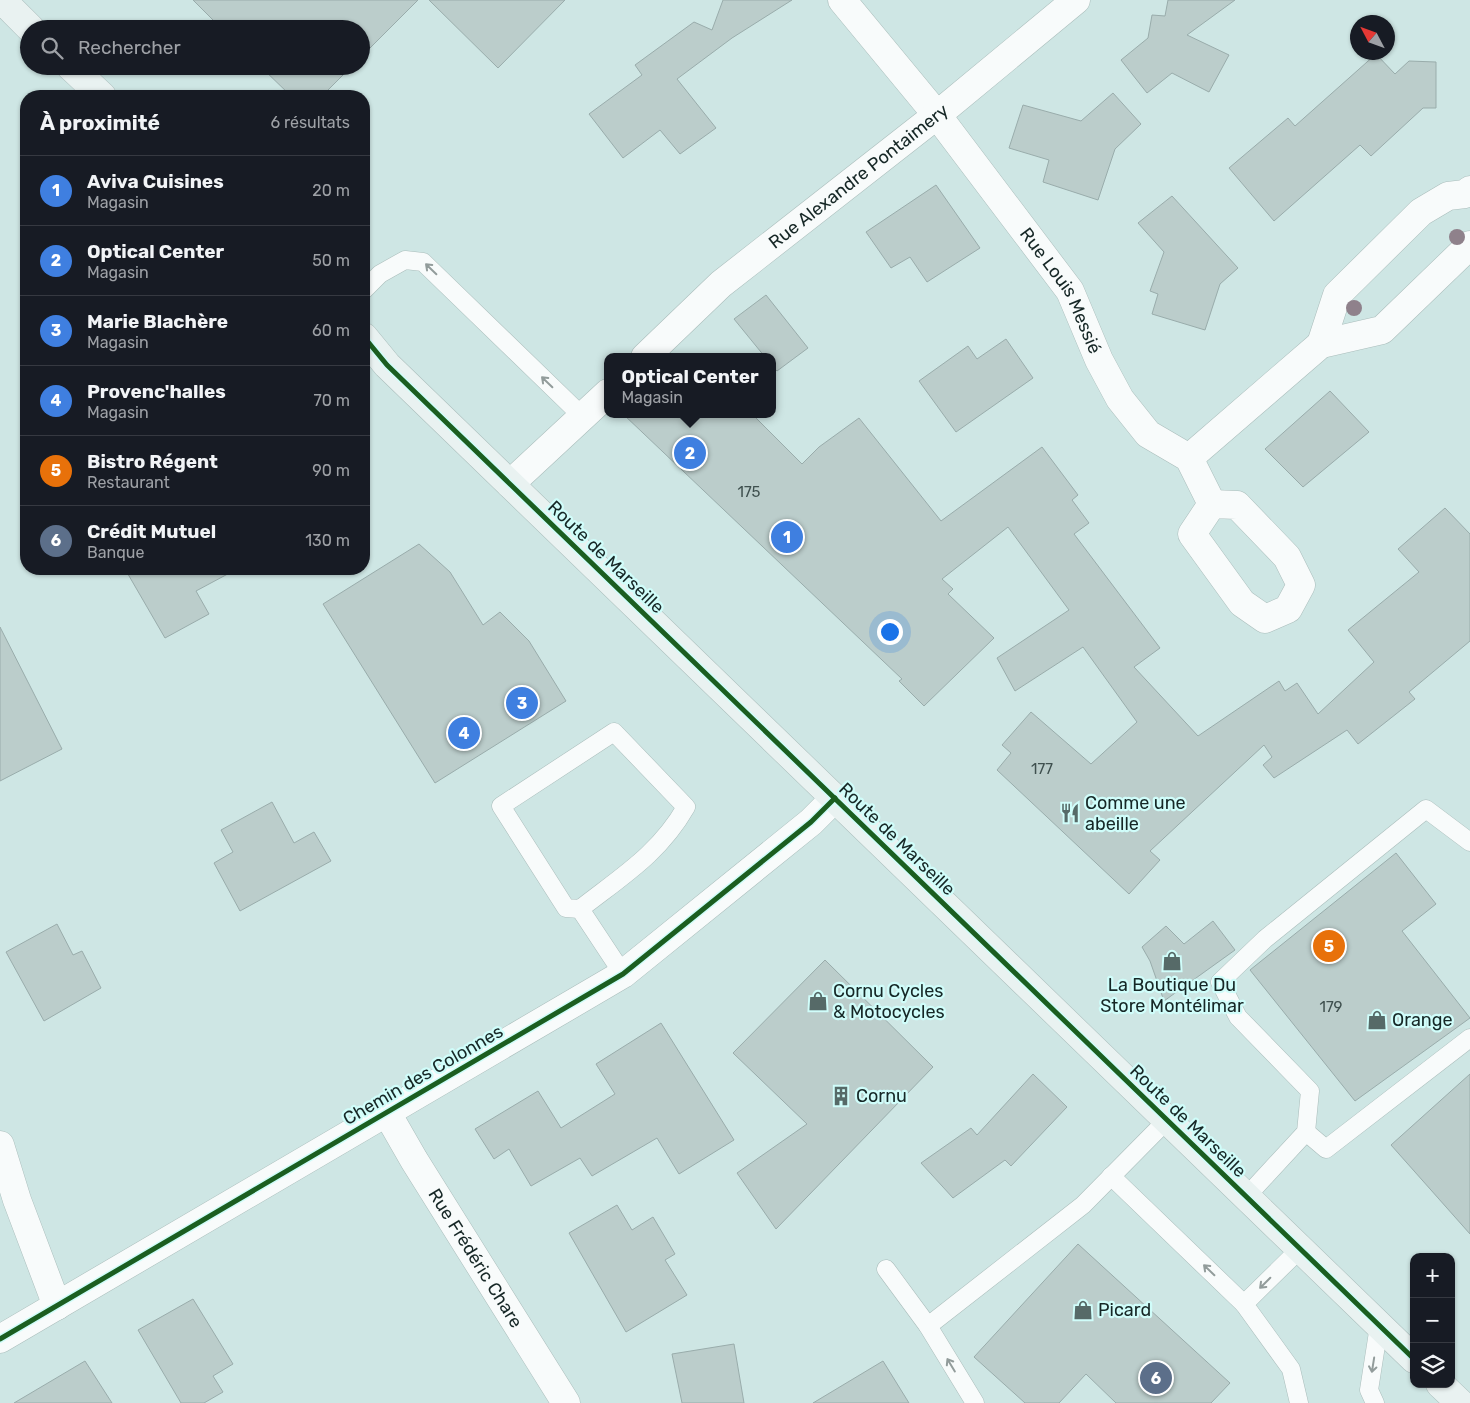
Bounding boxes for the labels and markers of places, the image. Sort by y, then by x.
pin: 2 [674,434,706,472]
pin: 1 [771,518,803,556]
pin: 3 [506,684,538,722]
pin: 4 [448,714,480,752]
place label: Comme une abeille [1085,792,1186,835]
restaurant icon: Comme une abeille [1059,802,1081,824]
pin: 5 [1313,927,1345,965]
shop icon: La Boutique Du Store Montélimar [1161,950,1183,972]
place label: La Boutique Du Store Montélimar [1100,974,1244,1017]
place label: Cornu Cycles & Motocycles [833,980,945,1023]
shop icon: Cornu Cycles & Motocycles [807,990,829,1012]
shop icon: Orange [1366,1009,1388,1031]
place label: Orange [1392,1009,1453,1031]
building icon: Cornu [830,1085,852,1107]
place label: Cornu [856,1085,907,1107]
shop icon: Picard [1072,1299,1094,1321]
place label: Picard [1098,1299,1151,1321]
pin: 6 [1140,1359,1172,1397]

